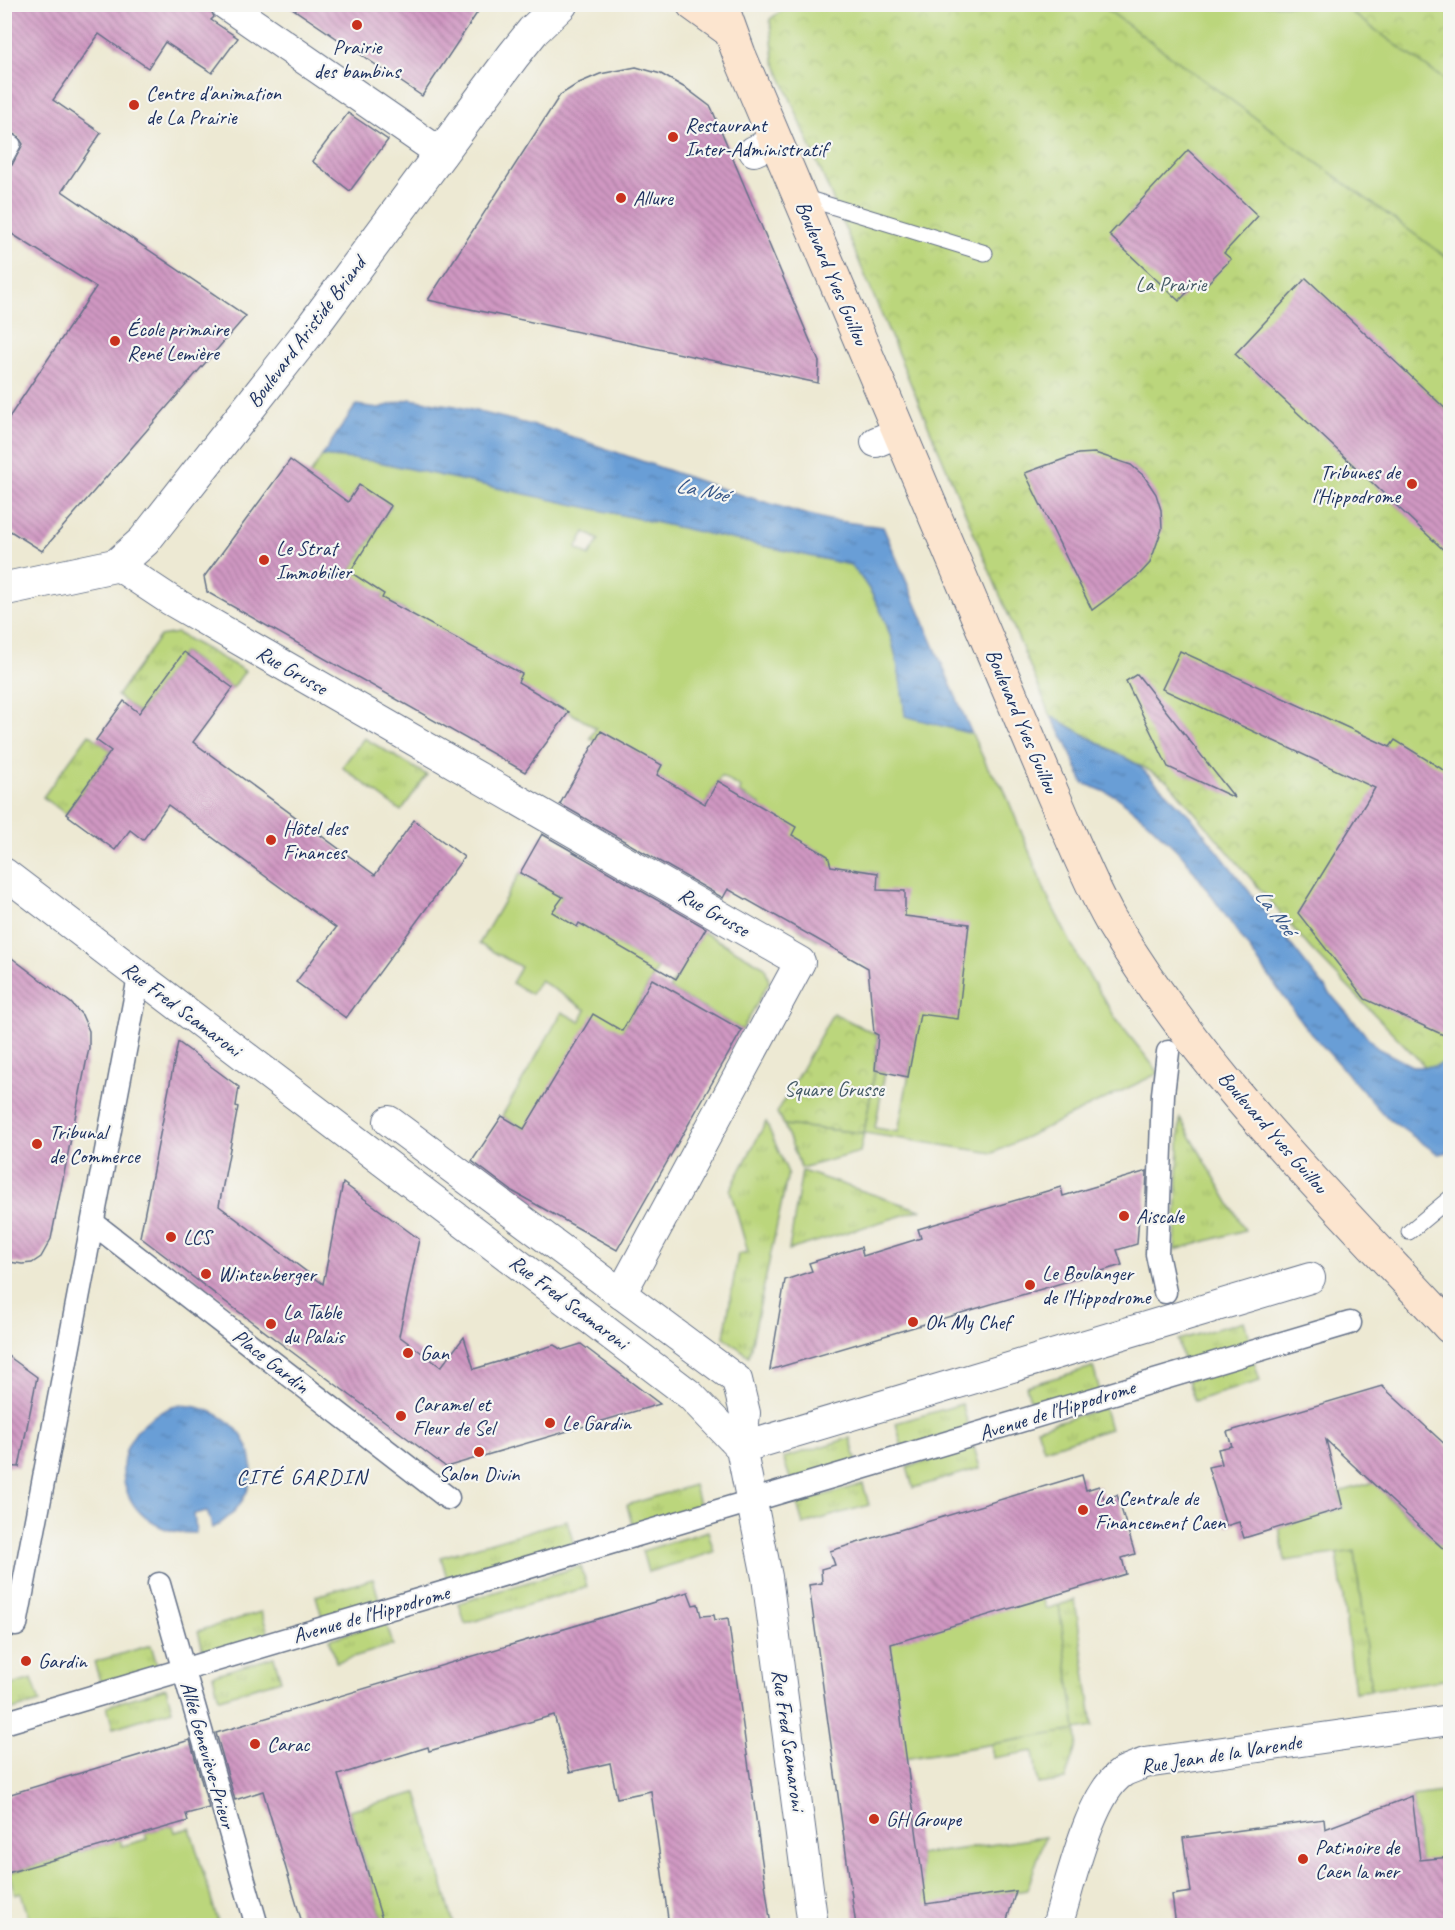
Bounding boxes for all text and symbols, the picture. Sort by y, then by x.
marker: Prairie des bambins [350,18,364,32]
place label: Prairie des bambins [314,34,402,84]
place label: Centre d'animation de La Prairie [146,80,282,130]
marker: Centre d'animation de La Prairie [127,98,141,112]
place label: Restaurant Inter-Administratif [685,112,831,162]
marker: Restaurant Inter-Administratif [666,130,680,144]
place label: Allure [633,185,674,211]
marker: Allure [614,191,628,205]
street label: Boulevard Yves Guillou [790,197,875,350]
street label: Boulevard Aristide Briand [241,248,374,413]
park label: La Prairie [1136,271,1208,297]
place label: École primaire René Lemière [127,316,230,366]
marker: École primaire René Lemière [108,334,122,348]
place label: Tribunes de l'Hippodrome [1312,459,1402,509]
water label: La Noé [674,471,737,510]
marker: Tribunes de l'Hippodrome [1405,477,1419,491]
place label: Le Strat Immobilier [276,535,353,585]
marker: Le Strat Immobilier [257,553,271,567]
street label: Rue Grusse [252,639,334,702]
street label: Boulevard Yves Guillou [980,645,1065,798]
place label: Hôtel des Finances [283,815,349,865]
marker: Hôtel des Finances [264,833,278,847]
street label: Rue Grusse [674,881,756,944]
water label: La Noé [1248,883,1306,946]
street label: Rue Fred Scamaroni [117,956,249,1064]
street label: Boulevard Yves Guillou [1213,1065,1334,1200]
park label: Square Grusse [784,1076,885,1102]
place label: Tribunal de Commerce [49,1119,142,1169]
marker: Tribunal de Commerce [30,1137,44,1151]
place label: Aiscale [1136,1203,1185,1229]
marker: Aiscale [1117,1209,1131,1223]
place label: LCS [183,1224,214,1250]
marker: LCS [164,1230,178,1244]
street label: Rue Fred Scamaroni [504,1249,636,1357]
place label: Le Boulanger de l’Hippodrome [1042,1260,1152,1310]
place label: Wintenberger [218,1261,318,1287]
marker: Wintenberger [199,1267,213,1281]
marker: Le Boulanger de l’Hippodrome [1023,1278,1037,1292]
place label: La Table du Palais [283,1299,346,1349]
place label: Oh My Chef [925,1309,1015,1335]
marker: Oh My Chef [906,1315,920,1329]
marker: La Table du Palais [264,1317,278,1331]
street label: Place Gardin [227,1323,315,1399]
place label: Gan [420,1340,449,1366]
marker: Gan [401,1346,415,1360]
street label: Avenue de l'Hippodrome [976,1373,1140,1446]
place label: Caramel et Fleur de Sel [413,1391,498,1441]
marker: Caramel et Fleur de Sel [394,1409,408,1423]
place label: Le Gardin [562,1410,632,1436]
marker: Le Gardin [543,1416,557,1430]
marker: Salon Divin [472,1445,486,1459]
place label: Salon Divin [438,1461,520,1487]
district label: CITÉ GARDIN [236,1463,370,1491]
place label: La Centrale de Financement Caen [1095,1485,1226,1535]
marker: La Centrale de Financement Caen [1076,1503,1090,1517]
street label: Avenue de l'Hippodrome [290,1579,454,1649]
place label: Gardin [38,1648,88,1674]
marker: Gardin [19,1654,33,1668]
street label: Rue Fred Scamaroni [766,1668,812,1815]
street label: Allée Geneviève-Prieur [175,1679,242,1833]
street label: Rue Jean de la Varende [1139,1728,1304,1780]
place label: Carac [267,1731,311,1757]
marker: Carac [248,1737,262,1751]
place label: GH Groupe [886,1806,962,1832]
marker: GH Groupe [867,1812,881,1826]
place label: Patinoire de Caen la mer [1315,1834,1401,1884]
marker: Patinoire de Caen la mer [1296,1852,1310,1866]

